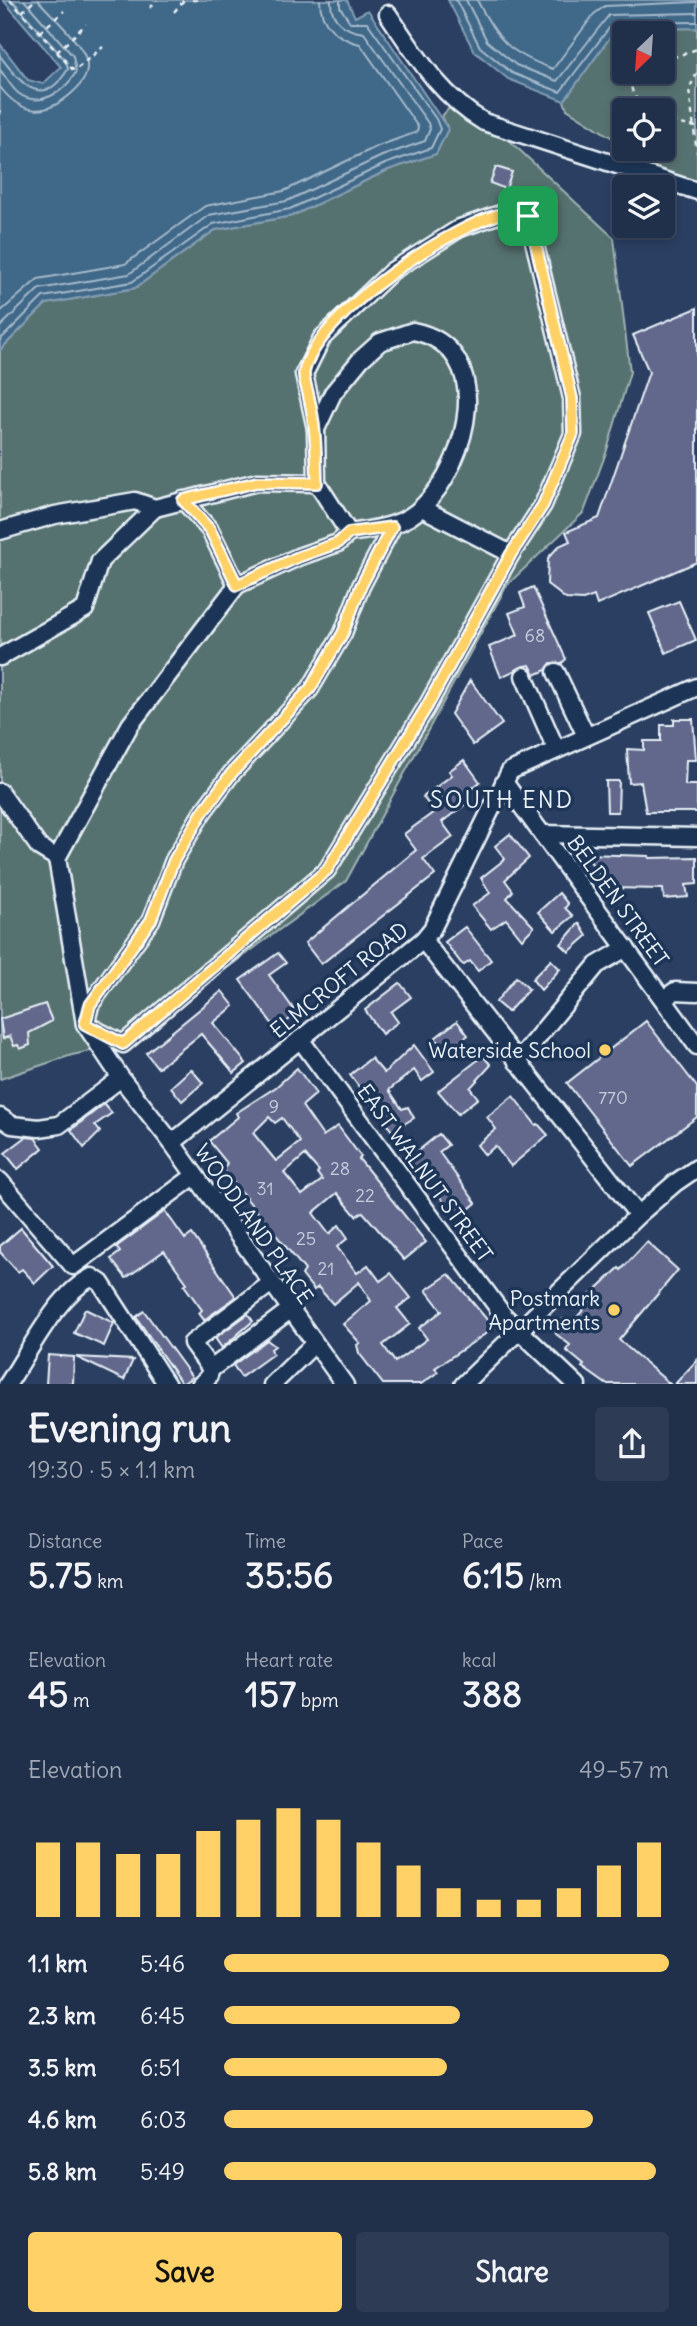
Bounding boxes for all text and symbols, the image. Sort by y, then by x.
north arrow [612,21,676,84]
map controls [612,21,675,238]
button: locate [612,98,675,161]
button: layers [612,175,675,238]
pin [498,186,558,246]
icon: arrive [509,197,547,235]
house number: 68 [525,624,545,647]
district label: SOUTH END [430,785,574,814]
street label: BELDEN STREET [561,830,675,972]
street label: ELMCROFT ROAD [264,916,414,1044]
place label: Waterside School [428,1037,591,1064]
marker: Waterside School [597,1042,613,1058]
street label: EAST WALNUT STREET [351,1079,499,1267]
house number: 770 [598,1086,628,1109]
house number: 9 [269,1095,279,1118]
street label: WOODLAND PLACE [189,1139,319,1309]
house number: 28 [330,1157,350,1180]
house number: 31 [256,1177,274,1200]
house number: 22 [355,1184,375,1207]
house number: 25 [296,1227,316,1250]
house number: 21 [317,1257,335,1280]
place label: Postmark Apartments [489,1285,600,1336]
marker: Postmark Apartments [606,1302,622,1318]
text: Evening run [28,1405,231,1452]
button: share [595,1407,669,1481]
text: 19:30 · 5 × 1.1 km [28,1455,195,1484]
text: Distance [28,1529,102,1553]
text: Time [245,1529,286,1553]
text: Pace [462,1529,503,1553]
text: 5.75 [28,1553,93,1597]
text: 35:56 [245,1553,333,1597]
text: 6:15 [462,1553,524,1597]
text: km [93,1569,124,1593]
text: /km [524,1569,562,1593]
text: Elevation [28,1648,106,1672]
text: Heart rate [245,1648,333,1672]
text: kcal [462,1648,496,1672]
text: 45 [28,1672,68,1716]
text: 157 [245,1672,296,1716]
text: 388 [462,1672,522,1716]
text: m [68,1688,90,1712]
text: bpm [296,1688,339,1712]
text: Elevation [28,1755,122,1784]
text: 49–57 m [579,1755,669,1784]
text: 1.1 km [28,1949,87,1978]
text: 5:46 [140,1949,185,1978]
text: 2.3 km [28,2001,96,2030]
text: 6:45 [140,2001,185,2030]
text: 3.5 km [28,2053,96,2082]
text: 6:51 [140,2053,181,2082]
text: 4.6 km [28,2105,97,2134]
text: 6:03 [140,2105,187,2134]
text: 5.8 km [28,2157,97,2186]
text: 5:49 [140,2157,185,2186]
button: Save [28,2232,342,2312]
button: Share [356,2232,669,2312]

